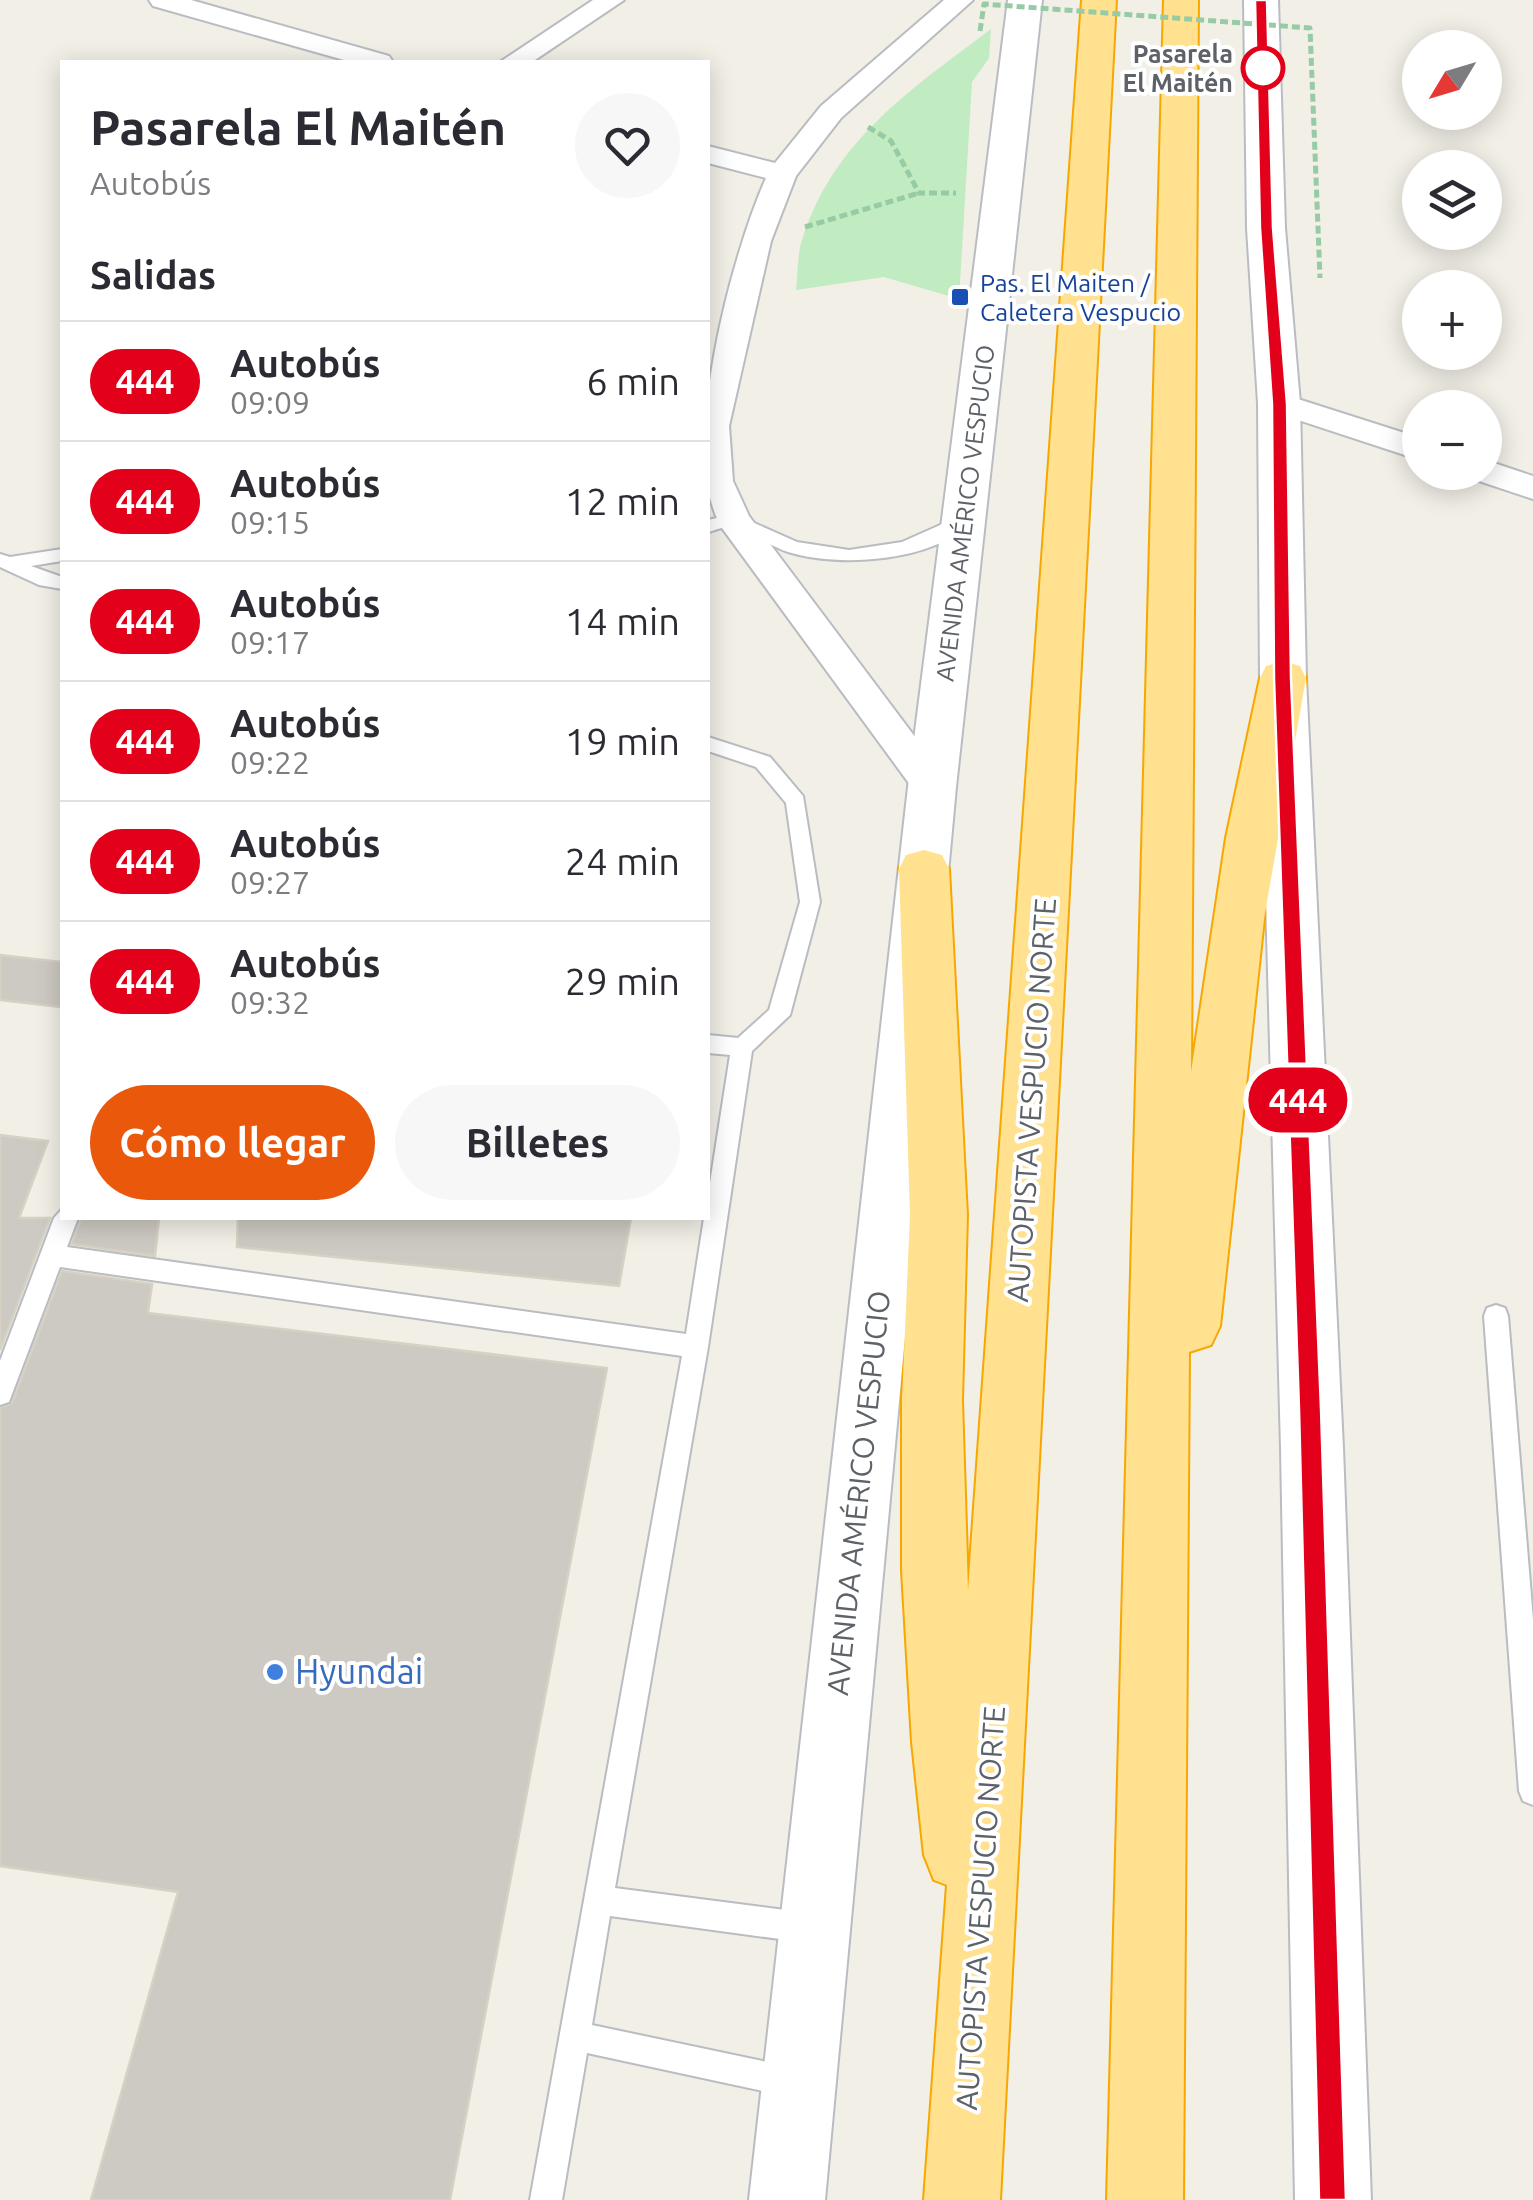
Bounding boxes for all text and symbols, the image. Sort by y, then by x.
north arrow [1402,30,1502,130]
map controls [1402,30,1502,490]
place label: Pasarela El Maitén [1122,40,1233,97]
marker: Pasarela El Maitén [1242,47,1284,89]
button: heart [575,93,680,198]
text: Pasarela El Maitén [90,100,506,154]
button: layers [1402,150,1502,250]
text: Autobús [90,165,211,201]
text: Salidas [90,254,216,296]
place label: Pas. El Maiten / Caletera Vespucio [980,269,1181,326]
button: + [1402,270,1502,370]
marker: Pas. El Maiten / Caletera Vespucio [949,286,971,308]
text: Autobús [230,342,381,384]
street label: AVENIDA AMÉRICO VESPUCIO [930,343,1000,683]
text: 6 min [586,360,680,402]
text: 444 [115,361,175,401]
text: 09:09 [230,384,310,420]
button: − [1402,390,1502,490]
text: Autobús [230,462,381,504]
text: 12 min [565,480,680,522]
text: 444 [115,481,175,521]
text: 09:15 [230,504,310,540]
text: Autobús [230,582,381,624]
text: 14 min [565,600,680,642]
text: 444 [115,601,175,641]
text: 09:17 [230,624,310,660]
text: Autobús [230,702,381,744]
text: 19 min [565,720,680,762]
text: 444 [115,721,175,761]
text: 09:22 [230,744,310,780]
text: Autobús [230,822,381,864]
text: 24 min [565,840,680,882]
text: 444 [115,841,175,881]
text: 09:27 [230,864,310,900]
street label: AUTOPISTA VESPUCIO NORTE [1000,897,1062,1303]
text: Autobús [230,942,381,984]
text: 29 min [565,960,680,1002]
text: 444 [115,961,175,1001]
text: 09:32 [230,984,310,1020]
line badge: 444 [1240,1068,1356,1132]
text: 444 [1268,1080,1328,1120]
button: Cómo llegar [90,1085,375,1200]
button: Billetes [395,1085,680,1200]
street label: AVENIDA AMÉRICO VESPUCIO [819,1289,896,1697]
place label: Hyundai [295,1651,423,1691]
marker: Hyundai [264,1661,286,1683]
street label: AUTOPISTA VESPUCIO NORTE [949,1705,1011,2111]

